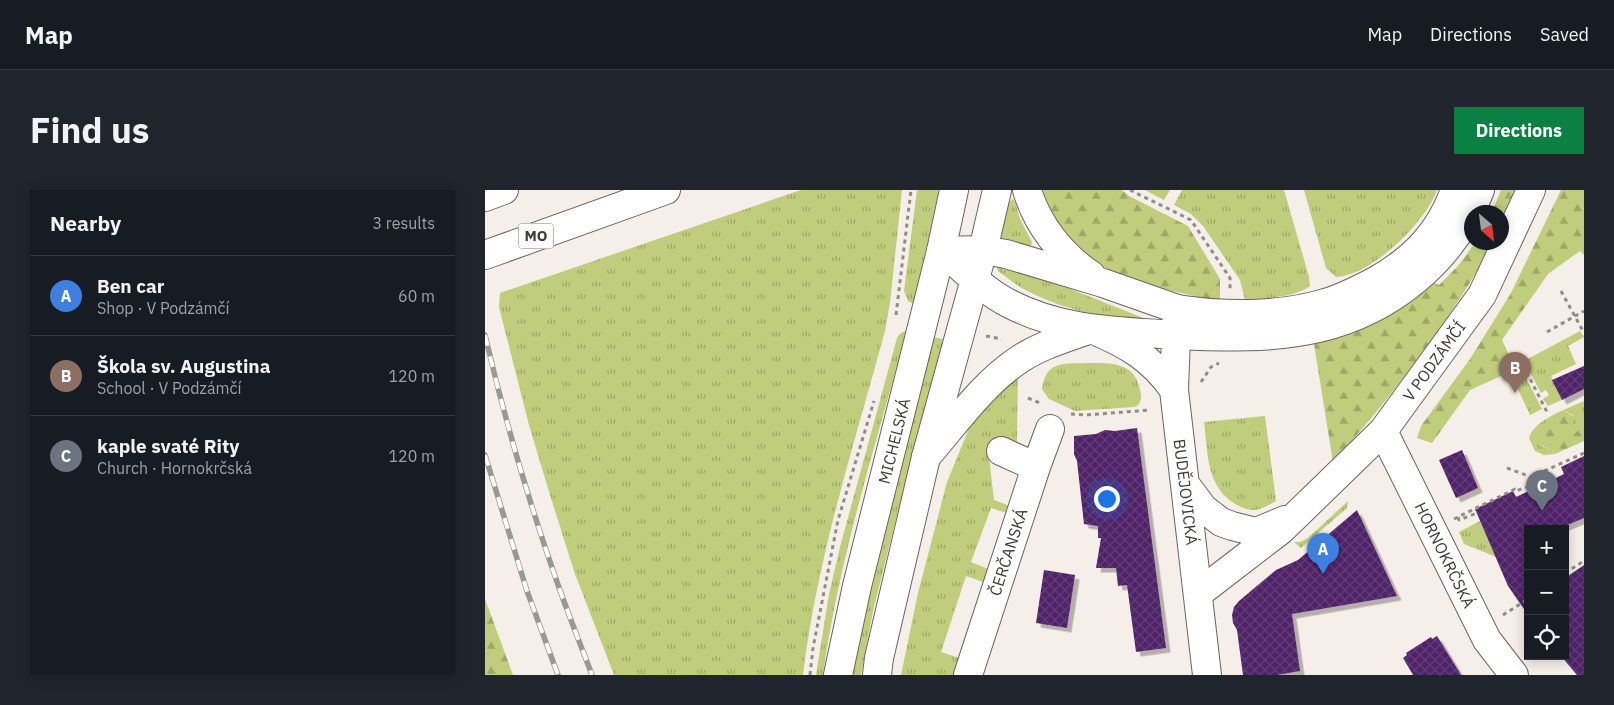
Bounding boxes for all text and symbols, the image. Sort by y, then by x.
text: Map [25,19,73,51]
text: Map [1367,23,1402,46]
text: Directions [1430,23,1512,46]
text: Saved [1540,23,1589,46]
text: Find us [30,107,149,153]
button: Directions [1454,107,1584,154]
north arrow [1464,205,1509,250]
text: Nearby [50,209,121,237]
text: 3 results [372,213,435,233]
road number: MO [519,224,553,248]
text: Ben car [97,274,164,298]
text: A [61,286,71,306]
text: 60 m [398,286,435,306]
text: Shop · V Podzámčí [97,298,230,318]
street label: V PODZÁMČÍ [1398,317,1470,405]
pin: B [1499,352,1531,393]
text: Škola sv. Augustina [97,354,270,378]
text: B [61,366,71,386]
text: 120 m [388,366,435,386]
text: School · V Podzámčí [97,378,242,398]
street label: MICHELSKÁ [873,396,914,486]
text: kaple svaté Rity [97,434,239,458]
street label: BUDĚJOVICKÁ [1170,438,1203,546]
text: C [61,446,71,466]
text: 120 m [388,446,435,466]
text: Church · Hornokrčská [97,458,252,478]
pin: C [1526,470,1558,511]
your location [1094,486,1120,512]
street label: HORNOKRČSKÁ [1411,498,1480,611]
street label: ČERČANSKÁ [984,506,1032,598]
map controls [1524,525,1569,660]
button: + [1524,525,1569,570]
pin: A [1307,533,1339,574]
button: − [1524,570,1569,615]
button: locate [1524,615,1569,660]

